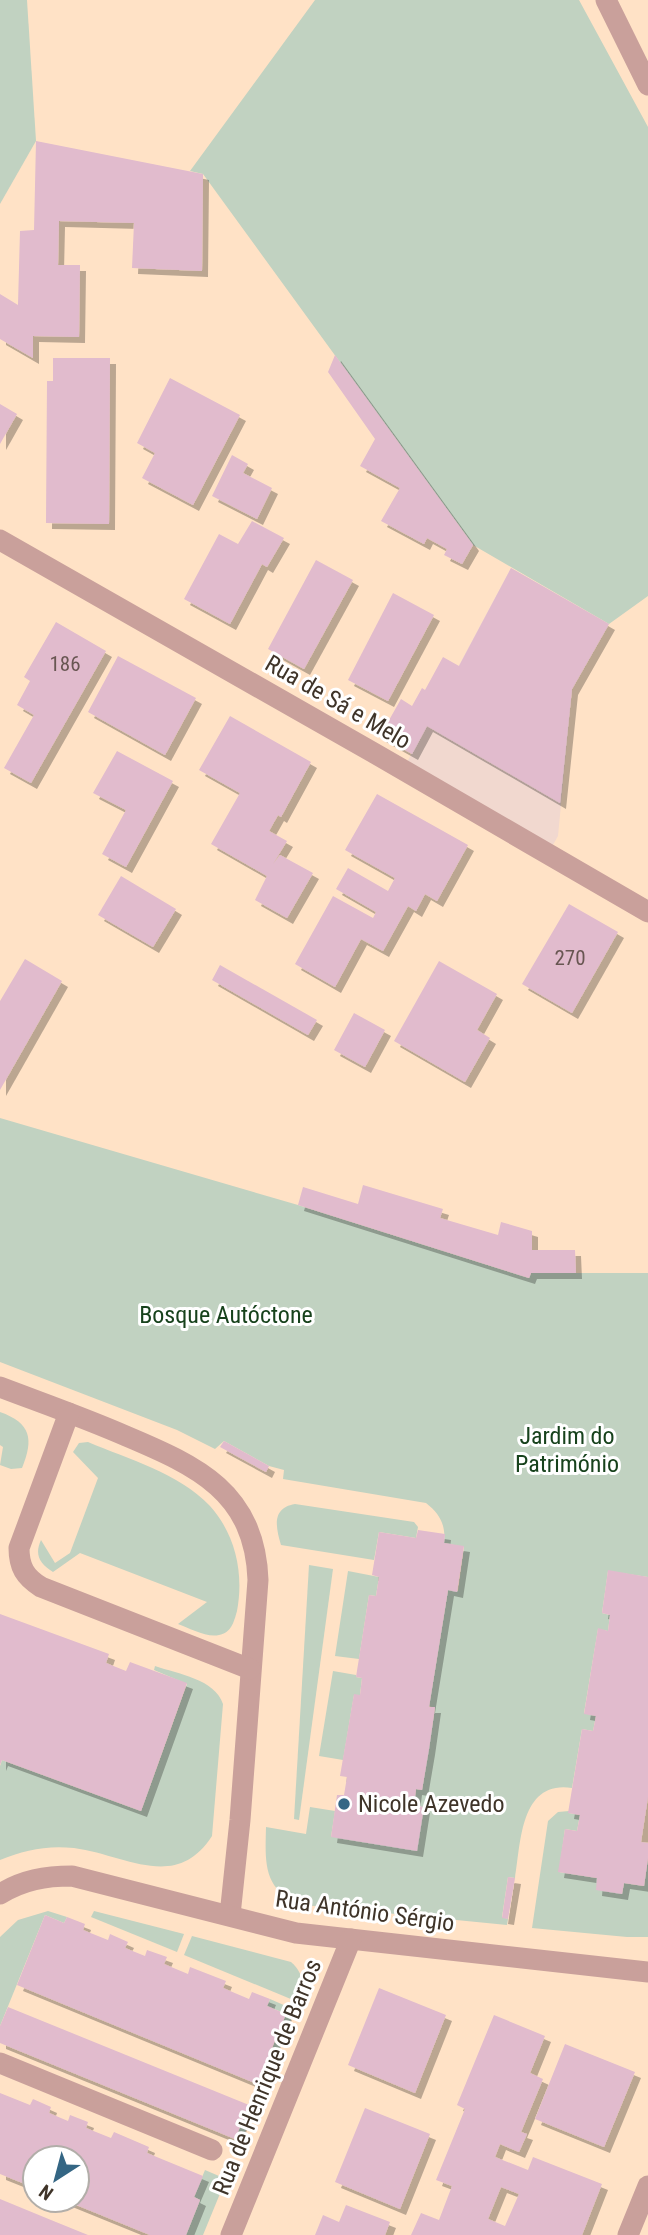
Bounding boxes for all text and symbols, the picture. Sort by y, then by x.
street label: Rua de Sá e Melo [260,649,416,755]
house number: 186 [49,652,81,676]
house number: 270 [554,946,586,970]
park label: Bosque Autóctone [139,1301,313,1329]
park label: Jardim do Património [515,1422,619,1478]
place label: Nicole Azevedo [358,1790,505,1818]
marker: Nicole Azevedo [336,1796,352,1812]
street label: Rua António Sérgio [274,1885,456,1937]
street label: Rua de Henrique de Barros [207,1955,327,2199]
north arrow [21,2144,91,2214]
text: N [35,2180,58,2205]

